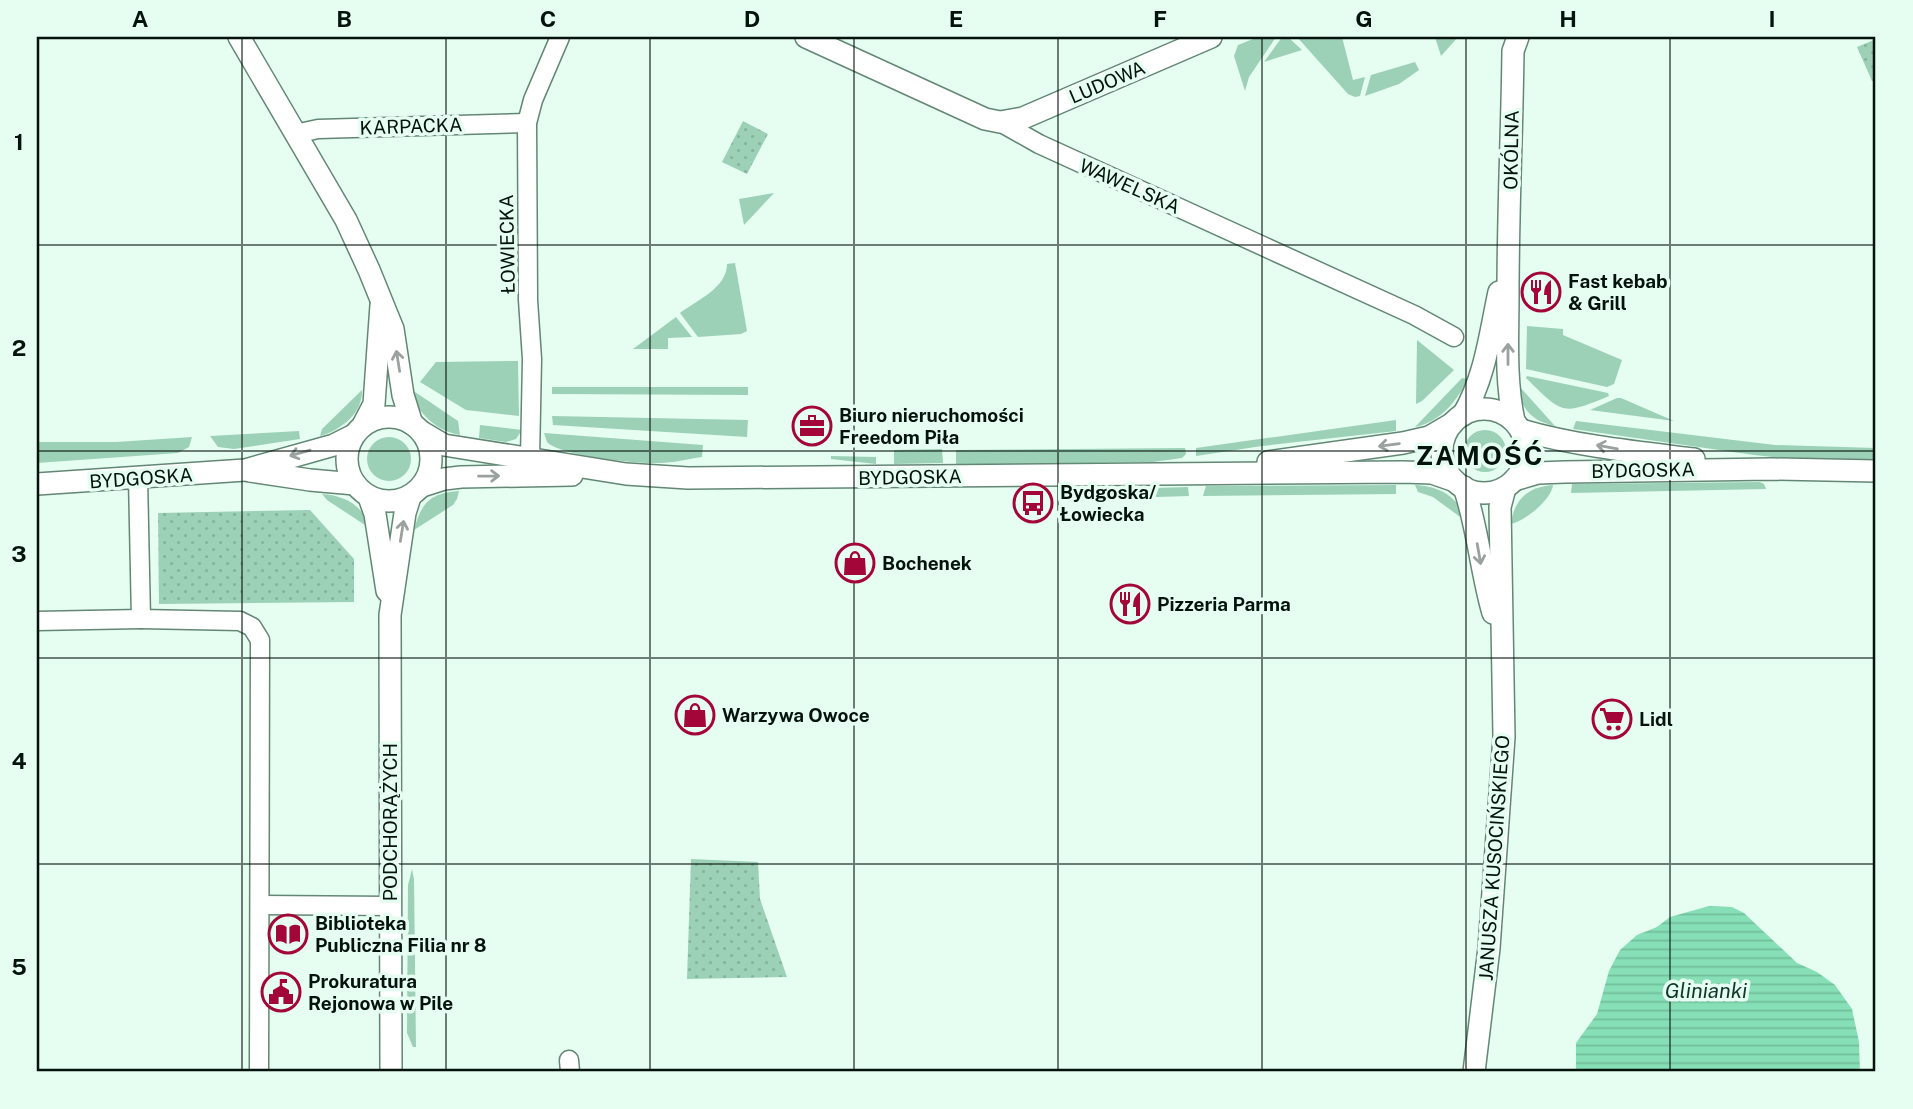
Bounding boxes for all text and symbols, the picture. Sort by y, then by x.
text: A [132,5,149,32]
text: B [336,5,352,32]
text: C [540,5,556,32]
text: D [744,5,760,32]
text: E [949,5,963,32]
text: F [1153,5,1167,32]
text: G [1355,5,1373,32]
text: H [1559,5,1577,32]
text: I [1768,5,1776,32]
street label: LUDOWA [1066,56,1148,108]
street label: OKÓLNA [1499,110,1523,190]
street label: KARPACKA [359,113,463,139]
text: 1 [14,128,24,155]
street label: WAWELSKA [1076,154,1184,218]
street label: ŁOWIECKA [495,194,519,294]
place label: Fast kebab & Grill [1568,270,1668,314]
restaurant icon: Fast kebab & Grill [1520,271,1562,313]
text: 2 [12,334,26,361]
one-way arrow [1501,343,1515,366]
one-way arrow [391,350,404,373]
place label: Biuro nieruchomości Freedom Piła [839,404,1024,448]
office icon: Biuro nieruchomości Freedom Piła [791,405,833,447]
one-way arrow [1378,438,1401,451]
district label: ZAMOŚĆ [1416,440,1544,471]
one-way arrow [1596,440,1619,453]
one-way arrow [289,448,311,461]
street label: BYDGOSKA [1591,458,1695,482]
street label: BYDGOSKA [88,463,194,493]
street label: BYDGOSKA [858,465,962,489]
one-way arrow [477,469,500,483]
place label: Bydgoska/ Łowiecka [1060,481,1156,525]
bus stop icon: Bydgoska/ Łowiecka [1012,482,1054,524]
one-way arrow [396,520,409,543]
text: 3 [11,540,27,567]
shop icon: Bochenek [834,542,876,584]
one-way arrow [1473,542,1486,565]
place label: Bochenek [882,552,972,574]
restaurant icon: Pizzeria Parma [1109,583,1151,625]
place label: Pizzeria Parma [1157,593,1291,615]
shop icon: Warzywa Owoce [674,694,716,736]
supermarket icon: Lidl [1591,698,1633,740]
place label: Warzywa Owoce [722,704,870,726]
place label: Lidl [1639,708,1673,730]
street label: JANUSZA KUSOCIŃSKIEGO [1474,734,1514,982]
street label: PODCHORĄŻYCH [379,743,401,901]
text: 4 [11,747,27,774]
place label: Biblioteka Publiczna Filia nr 8 [315,912,487,956]
library icon: Biblioteka Publiczna Filia nr 8 [267,913,309,955]
text: 5 [11,953,27,980]
place label: Prokuratura Rejonowa w Pile [308,970,453,1014]
public building icon: Prokuratura Rejonowa w Pile [260,971,302,1013]
water label: Glinianki [1665,978,1747,1003]

